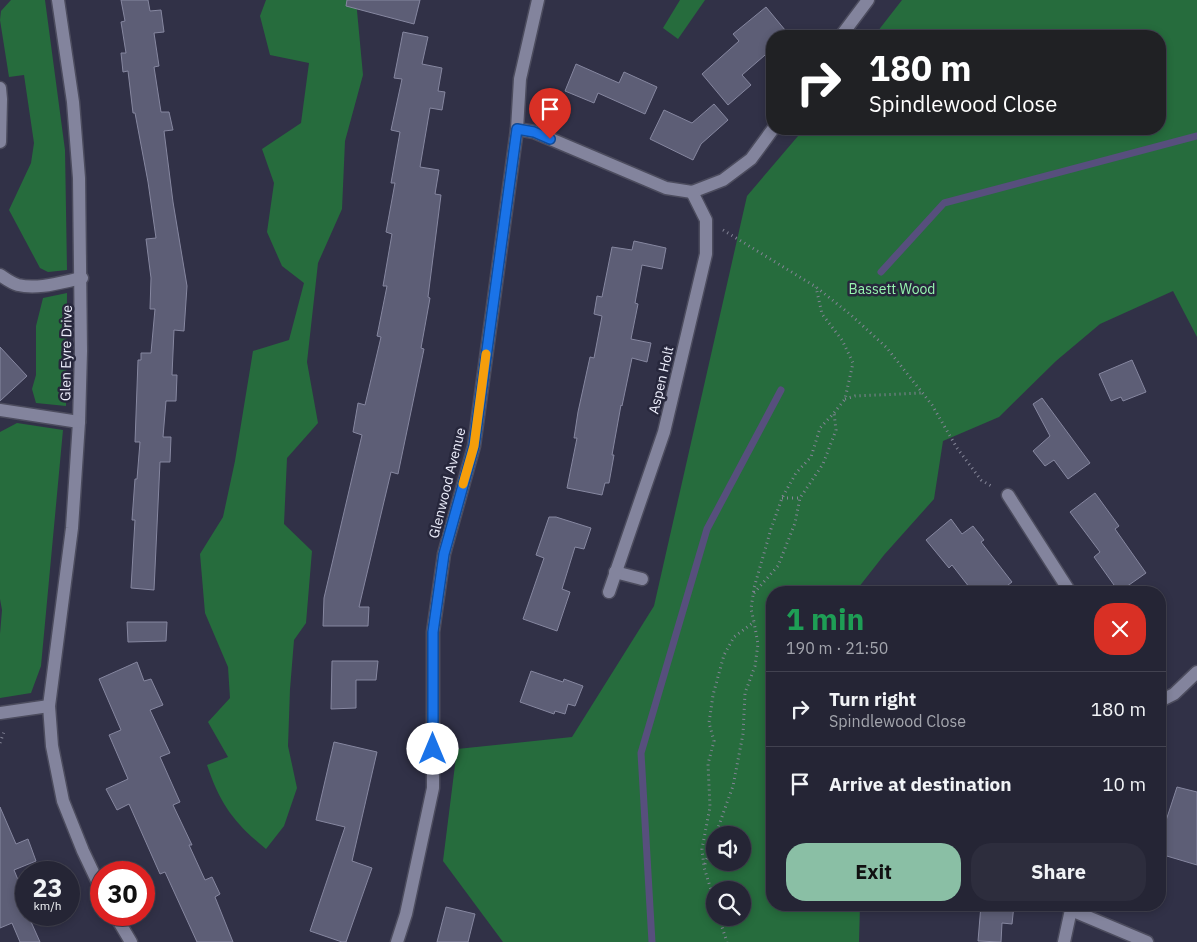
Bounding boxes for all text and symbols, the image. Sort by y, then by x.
text: 180 m [869,45,972,91]
icon: right [786,50,851,115]
pin [529,88,571,139]
text: Spindlewood Close [869,89,1057,118]
icon: arrive [536,95,564,123]
park label: Bassett Wood [849,280,935,298]
street label: Glen Eyre Drive [56,304,76,401]
street label: Aspen Holt [644,344,678,416]
street label: Glenwood Avenue [425,425,470,540]
text: 1 min [786,599,864,638]
button: close [1094,603,1146,655]
text: 190 m · 21:50 [786,638,888,658]
text: Turn right [829,687,916,711]
icon: right [786,695,814,723]
text: 180 m [1091,697,1146,721]
text: Spindlewood Close [829,711,966,731]
position arrow [406,722,458,774]
icon: arrive [786,770,814,798]
text: Arrive at destination [829,772,1012,796]
text: 10 m [1102,772,1146,796]
map controls [706,826,751,926]
button: sound [706,826,751,871]
button: Exit [786,843,961,901]
button: Share [971,843,1146,901]
speed limit sign: 30 [90,861,155,926]
text: 23 [32,871,63,904]
button: search [706,881,751,926]
text: km/h [33,898,62,913]

